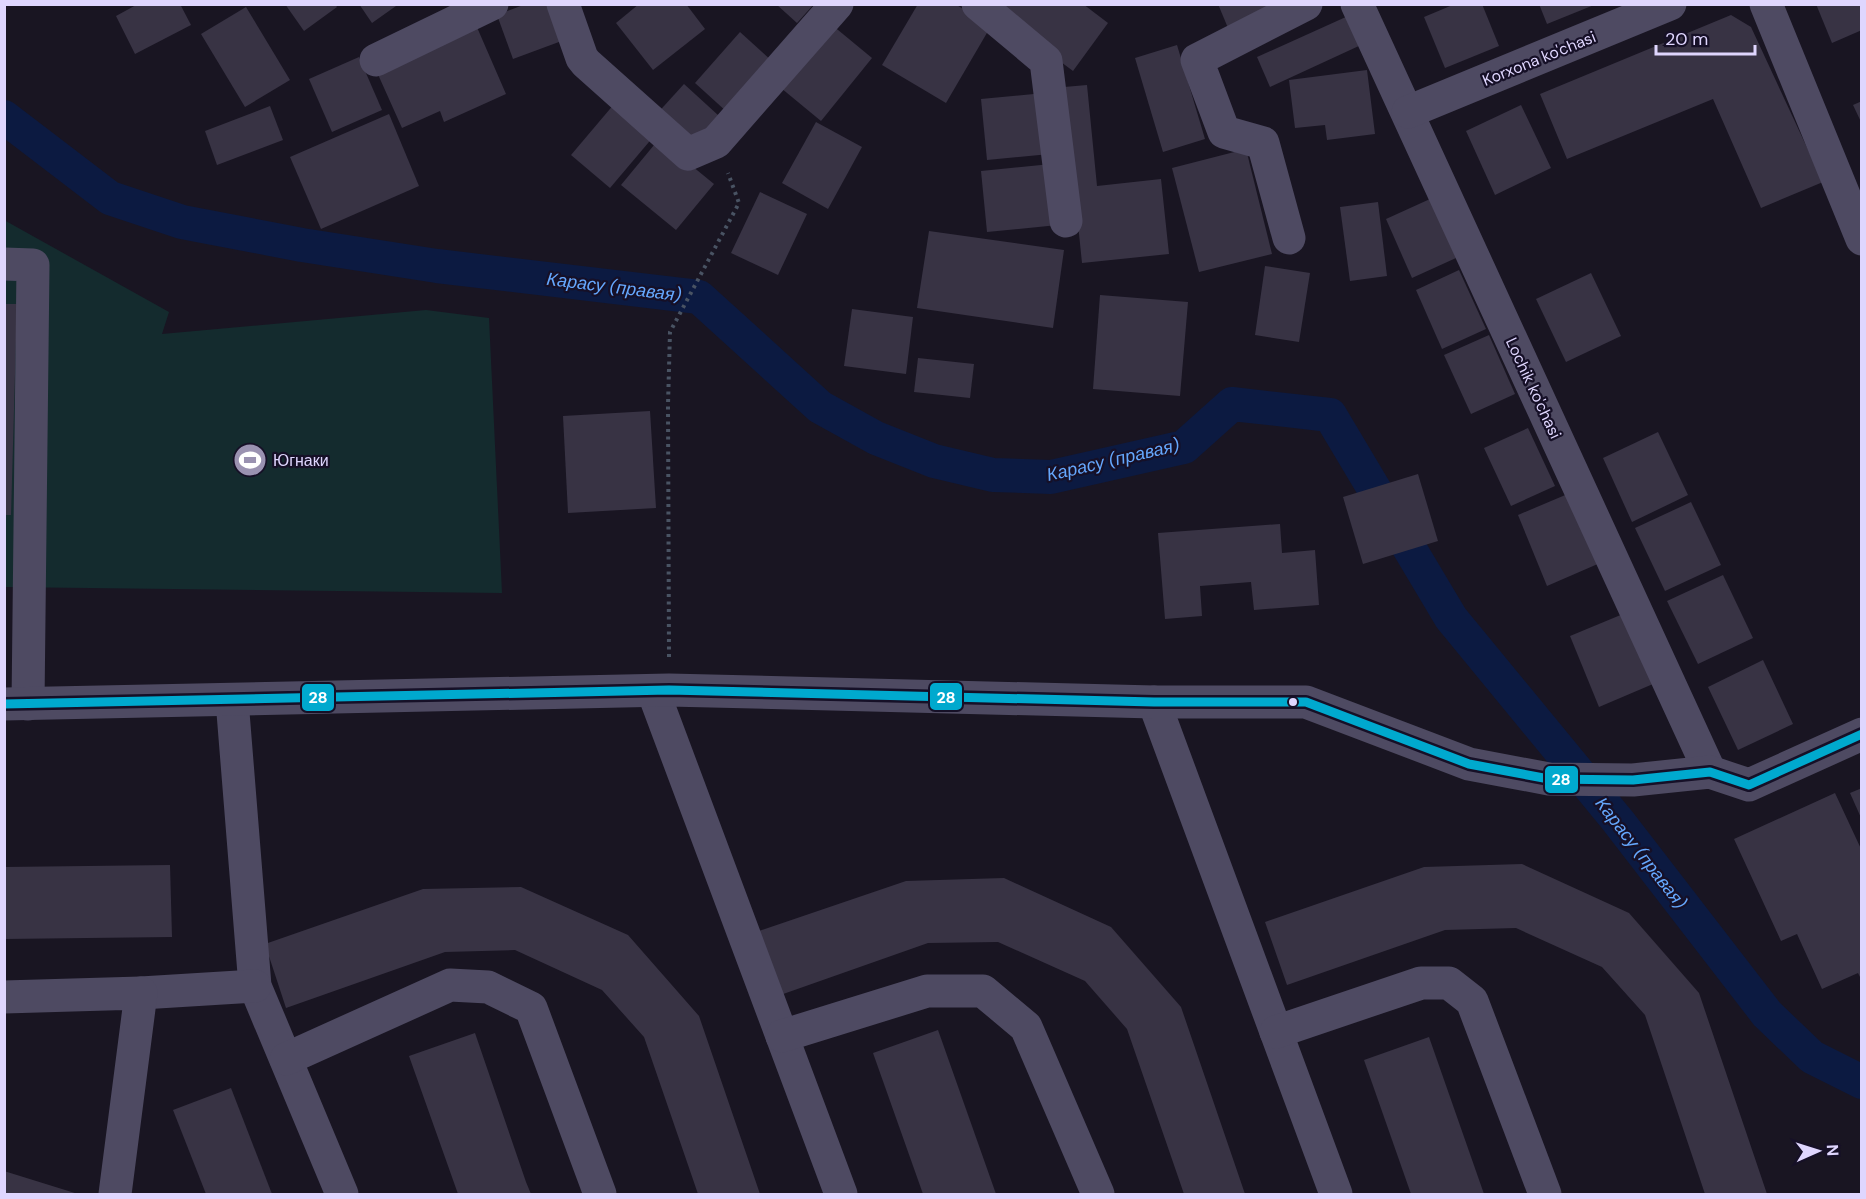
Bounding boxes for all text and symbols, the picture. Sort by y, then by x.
scale bar [1656,18,1755,56]
street label: Korxona ko'chasi [1479,26,1599,91]
text: 20 m [1665,27,1708,51]
water label: Карасу (правая) [545,267,683,307]
street label: Lochik ko'chasi [1501,334,1566,442]
water label: Карасу (правая) [1044,433,1182,487]
sports icon: Югнаки [232,442,268,478]
place label: Югнаки [273,450,329,471]
line badge: 28 [929,682,963,711]
line badge: 28 [301,683,335,712]
text: 28 [308,687,328,708]
text: 28 [936,687,956,708]
unlabelled marker [1287,696,1299,708]
line badge: 28 [1544,765,1579,794]
text: 28 [1551,769,1571,790]
water label: Карасу (правая) [1590,792,1692,914]
north arrow [1788,1121,1848,1181]
text: N [1822,1144,1843,1157]

